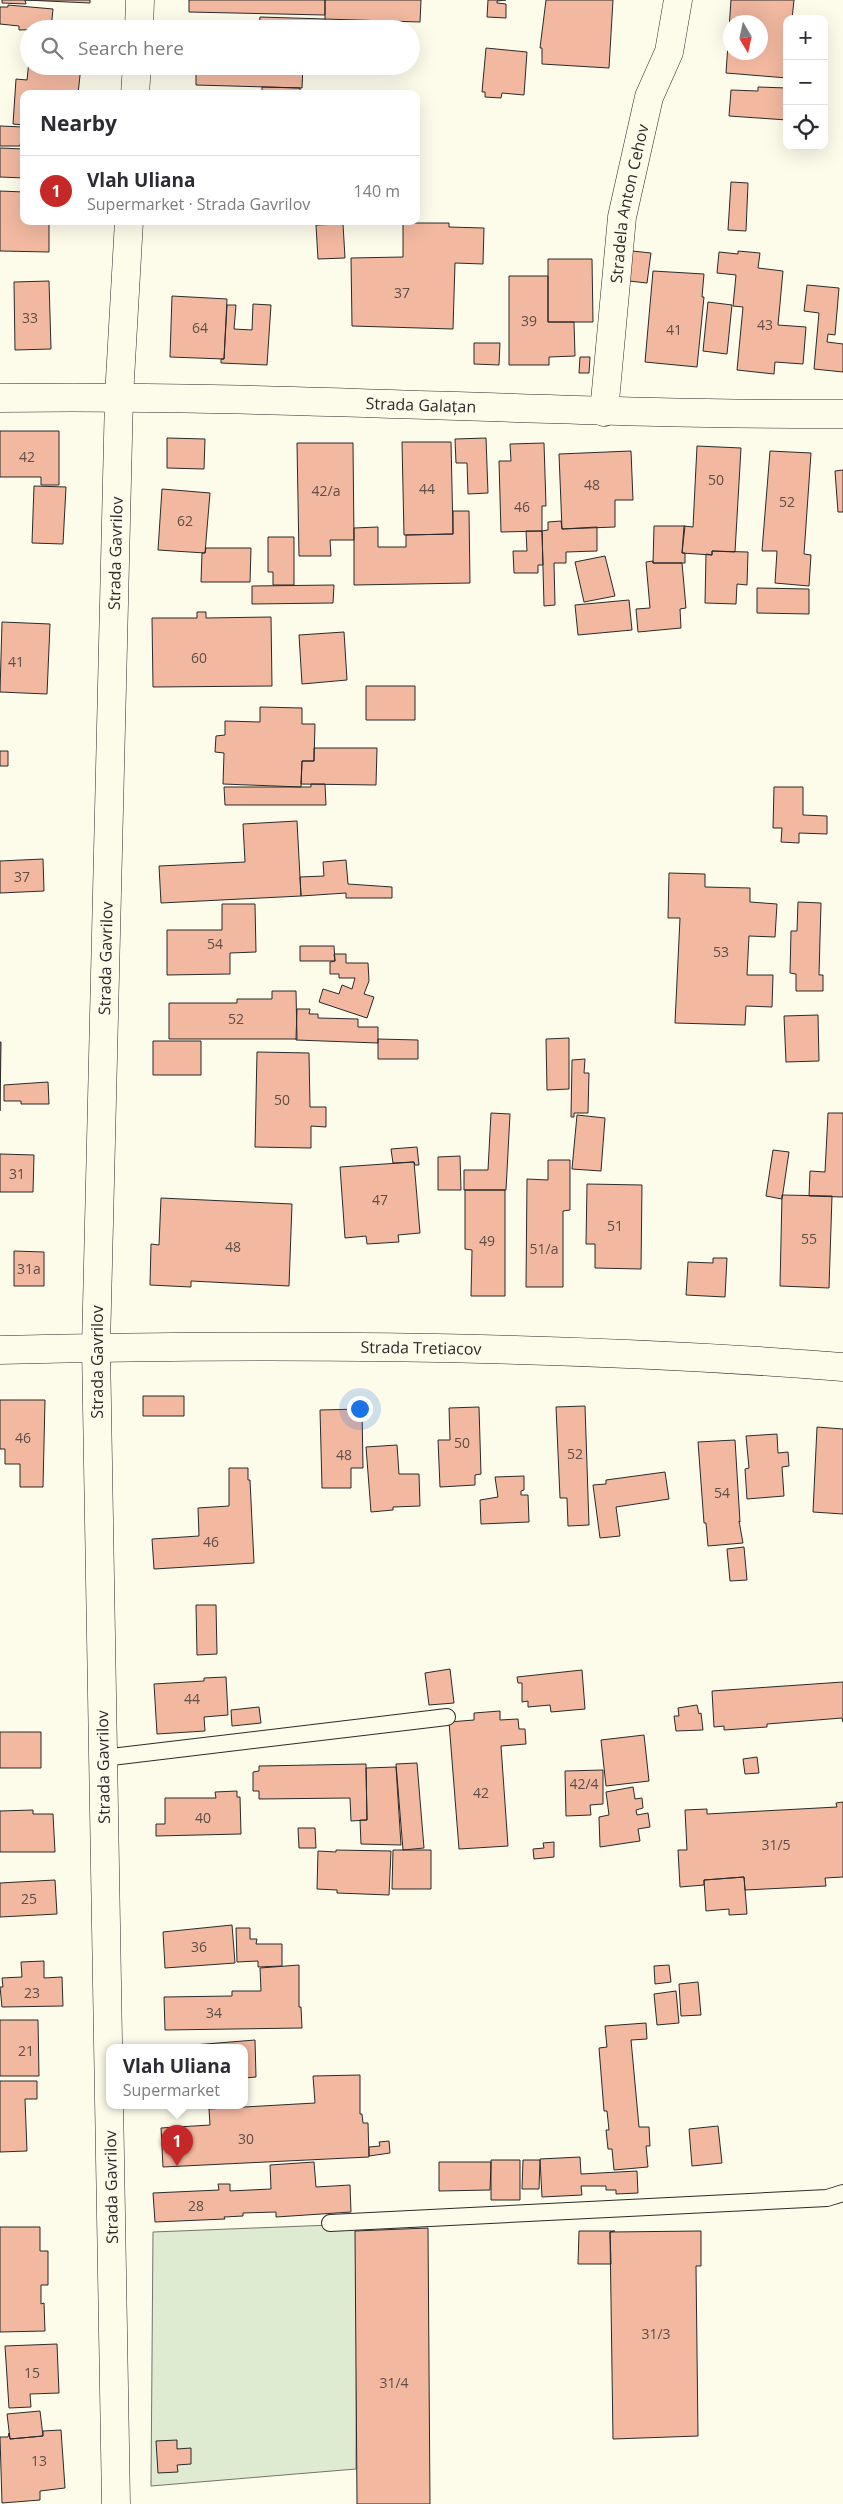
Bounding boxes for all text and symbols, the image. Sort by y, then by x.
north arrow [723,15,768,60]
map controls [783,15,828,150]
button: + [783,15,828,60]
search box [20,20,420,75]
icon: search [38,34,66,62]
text: Search here [78,35,184,61]
button: − [783,60,828,105]
button: locate [783,105,828,150]
text: Nearby [40,109,117,137]
street label: Stradela Anton Cehov [605,122,654,284]
text: Vlah Uliana [87,167,195,193]
text: 1 [51,180,61,202]
text: 140 m [354,180,400,202]
text: Supermarket · Strada Gavrilov [87,193,310,215]
house number: 37 [394,283,410,302]
house number: 33 [22,308,38,327]
house number: 39 [521,311,537,330]
house number: 43 [757,315,773,334]
house number: 64 [192,318,208,337]
house number: 41 [666,320,682,339]
street label: Strada Galațan [365,392,477,418]
house number: 42 [19,447,35,466]
house number: 50 [708,470,724,489]
house number: 48 [584,475,600,494]
house number: 44 [419,479,435,498]
house number: 42/a [312,481,340,500]
house number: 52 [779,492,795,511]
street label: Strada Gavrilov [103,496,128,610]
house number: 46 [514,497,530,516]
house number: 62 [177,511,193,530]
house number: 60 [191,648,207,667]
house number: 41 [8,652,24,671]
house number: 37 [14,867,30,886]
street label: Strada Gavrilov [93,901,118,1015]
house number: 54 [207,934,223,953]
house number: 53 [713,942,729,961]
house number: 52 [228,1009,244,1028]
house number: 50 [274,1090,290,1109]
house number: 31 [9,1164,25,1183]
house number: 47 [372,1190,388,1209]
house number: 51 [607,1216,623,1235]
house number: 55 [801,1229,817,1248]
house number: 49 [479,1231,495,1250]
house number: 48 [225,1237,241,1256]
house number: 51/a [530,1239,558,1258]
house number: 31a [17,1259,41,1278]
street label: Strada Gavrilov [86,1305,108,1419]
street label: Strada Tretiacov [360,1336,482,1360]
your location [347,1396,373,1422]
house number: 46 [15,1428,31,1447]
house number: 50 [454,1433,470,1452]
house number: 52 [567,1444,583,1463]
house number: 48 [336,1445,352,1464]
house number: 54 [714,1483,730,1502]
house number: 46 [203,1532,219,1551]
house number: 44 [184,1689,200,1708]
street label: Strada Gavrilov [91,1710,115,1824]
house number: 42/4 [569,1774,599,1793]
house number: 42 [473,1783,489,1802]
house number: 40 [195,1808,211,1827]
house number: 31/5 [761,1835,791,1854]
house number: 25 [21,1889,37,1908]
house number: 36 [191,1937,207,1956]
house number: 23 [24,1983,40,2002]
house number: 34 [206,2003,222,2022]
house number: 21 [18,2041,34,2060]
popup [106,2044,248,2109]
text: Vlah Uliana [123,2053,231,2079]
text: Supermarket [123,2079,220,2101]
pin: 1 [161,2125,193,2166]
house number: 30 [238,2129,254,2148]
street label: Strada Gavrilov [99,2130,123,2244]
house number: 28 [188,2196,204,2215]
house number: 31/3 [641,2324,671,2343]
house number: 15 [24,2363,40,2382]
house number: 31/4 [379,2373,409,2392]
house number: 13 [31,2451,47,2470]

